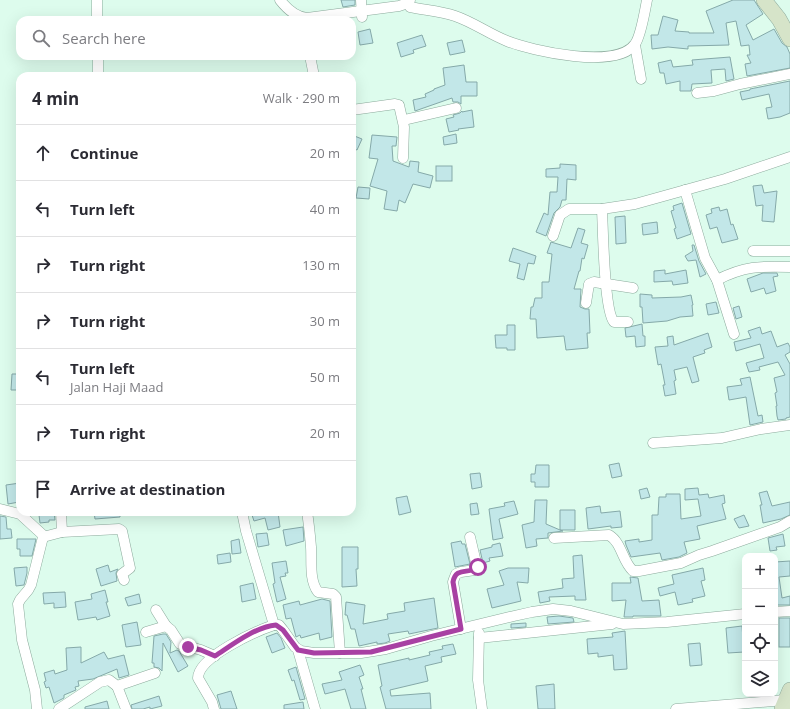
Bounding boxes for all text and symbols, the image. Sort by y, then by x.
search box [16,16,356,60]
icon: search [30,27,52,49]
text: Search here [62,28,146,48]
text: 4 min [32,87,79,110]
text: Walk · 290 m [263,89,340,107]
icon: ahead [32,142,54,164]
text: Continue [70,143,138,163]
text: 20 m [310,144,340,162]
icon: left [32,198,54,220]
text: Turn left [70,199,135,219]
text: 40 m [310,200,340,218]
icon: right [32,254,54,276]
text: Turn right [70,255,145,275]
text: 130 m [302,256,340,274]
icon: right [32,310,54,332]
text: Turn right [70,311,145,331]
text: 30 m [310,312,340,330]
text: Turn left [70,358,135,378]
icon: left [32,366,54,388]
text: 50 m [310,368,340,386]
text: Jalan Haji Maad [70,378,163,396]
icon: right [32,422,54,444]
text: Turn right [70,423,145,443]
text: 20 m [310,424,340,442]
icon: arrive [32,478,54,500]
text: Arrive at destination [70,479,225,499]
map controls [742,553,778,697]
button: + [742,553,778,589]
route start [469,558,487,576]
button: − [742,589,778,625]
button: locate [742,625,778,661]
route end [179,638,197,656]
button: layers [742,661,778,697]

